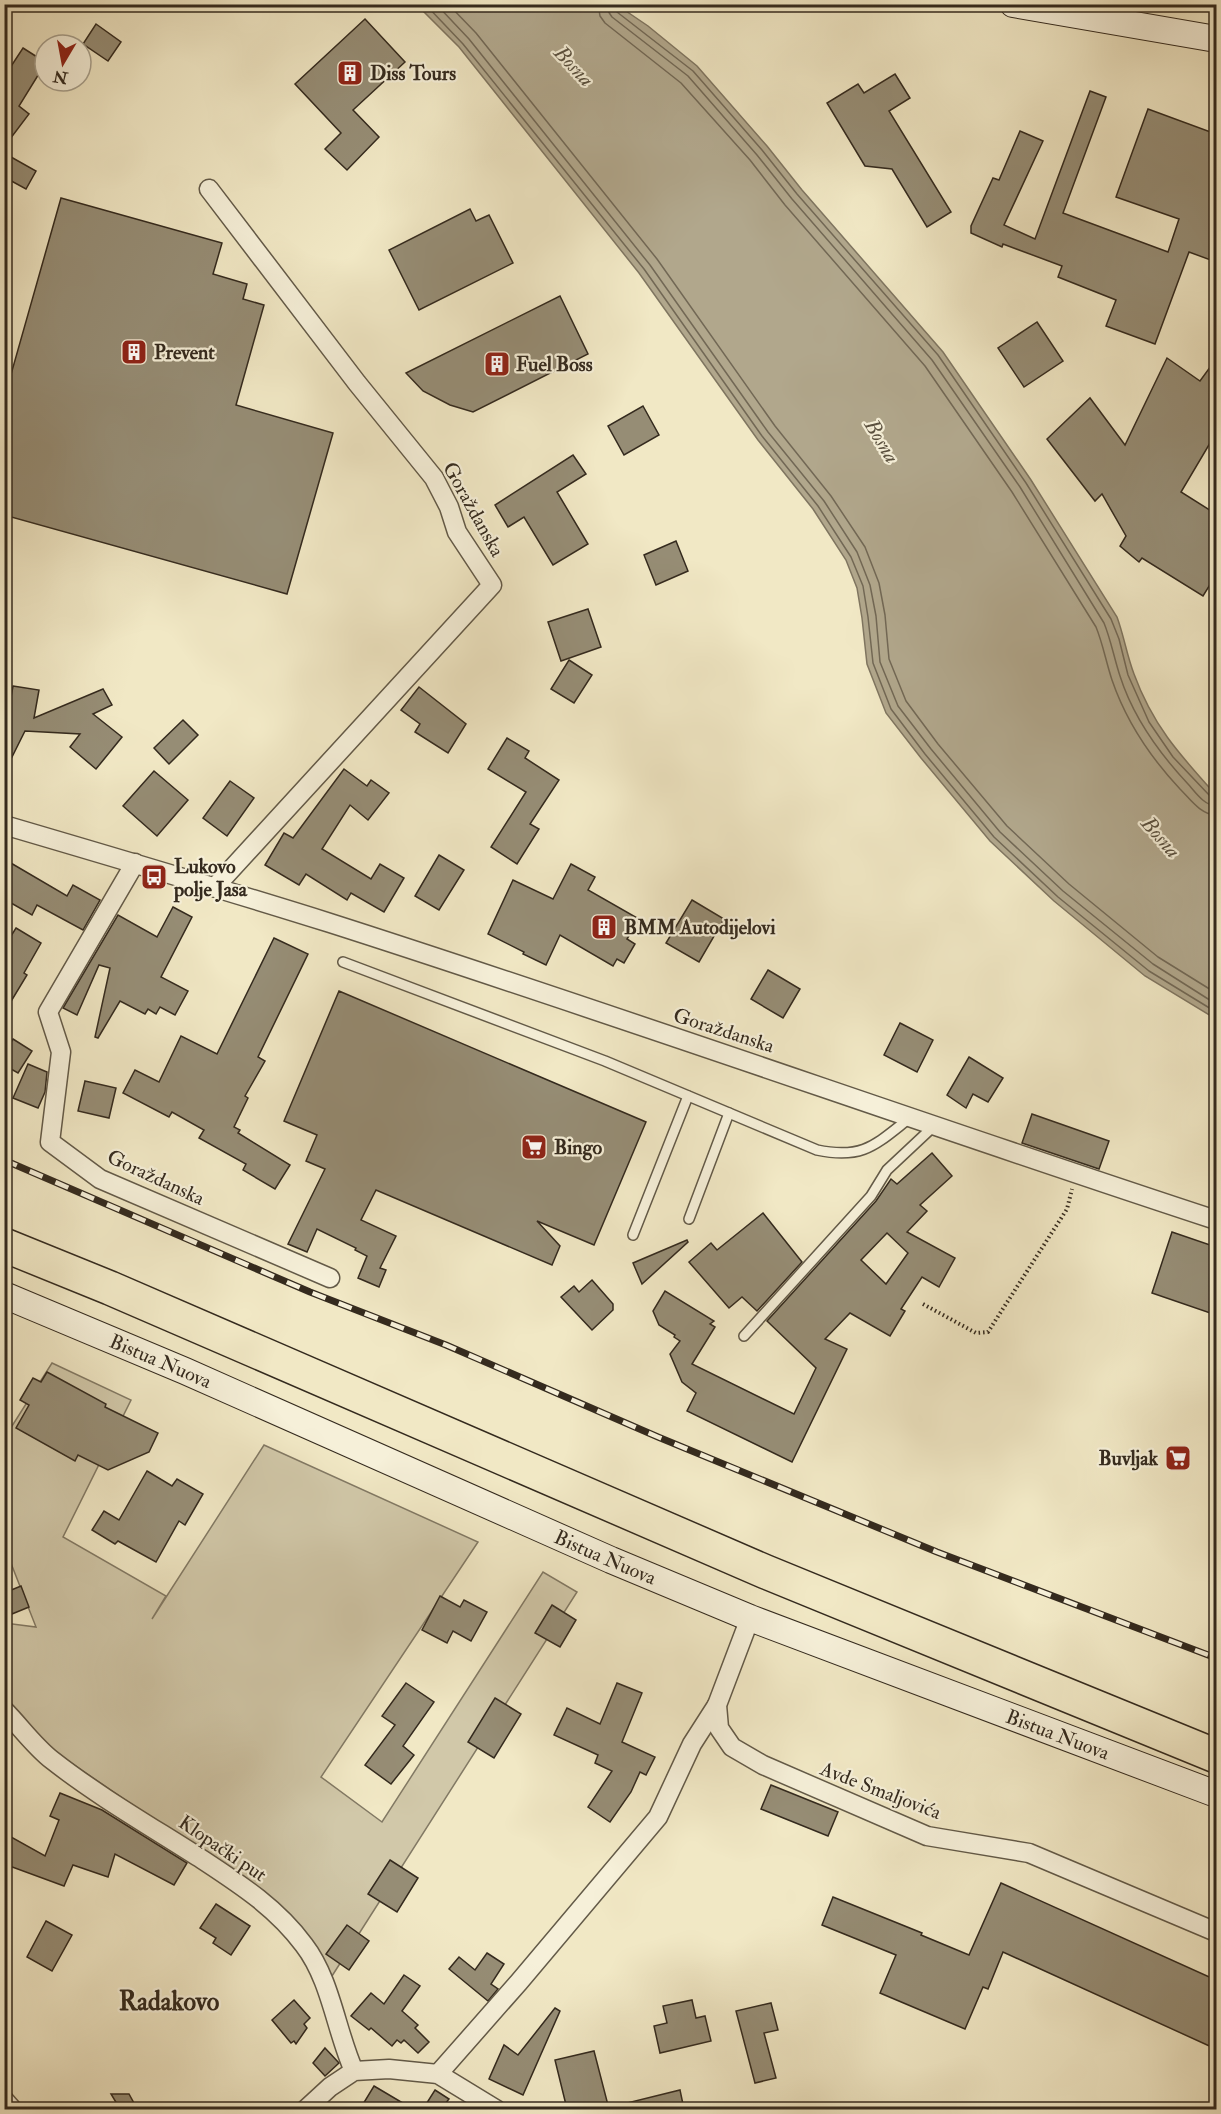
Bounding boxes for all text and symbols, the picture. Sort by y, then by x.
north arrow [33,33,93,93]
water label: Bosna [547,39,600,93]
building icon: Diss Tours [335,58,365,88]
place label: Diss Tours [370,61,456,86]
text: N [51,66,70,88]
building icon: Prevent [119,337,149,367]
place label: Prevent [154,340,215,365]
building icon: Fuel Boss [482,349,512,379]
place label: Fuel Boss [516,352,593,377]
water label: Bosna [857,413,905,469]
street label: Goraždanska [437,457,510,562]
water label: Bosna [1134,810,1186,864]
place label: Lukovo polje Jasa [173,854,248,903]
bus stop icon: Lukovo polje Jasa [139,862,169,892]
building icon: BMM Autodijelovi [589,912,619,942]
place label: BMM Autodijelovi [624,915,776,940]
street label: Goraždanska [670,1002,778,1059]
supermarket icon: Bingo [519,1132,549,1162]
place label: Bingo [554,1135,602,1161]
street label: Goraždanska [103,1144,209,1211]
street label: Bistua Nuova [106,1329,216,1395]
supermarket icon: Buvljak [1163,1443,1193,1473]
place label: Buvljak [1098,1446,1158,1471]
street label: Bistua Nuova [550,1524,661,1591]
street label: Bistua Nuova [1002,1704,1114,1766]
street label: Avde Smaljovića [816,1756,945,1825]
street label: Klopački put [173,1810,272,1888]
district label: Radakovo [119,1986,220,2018]

